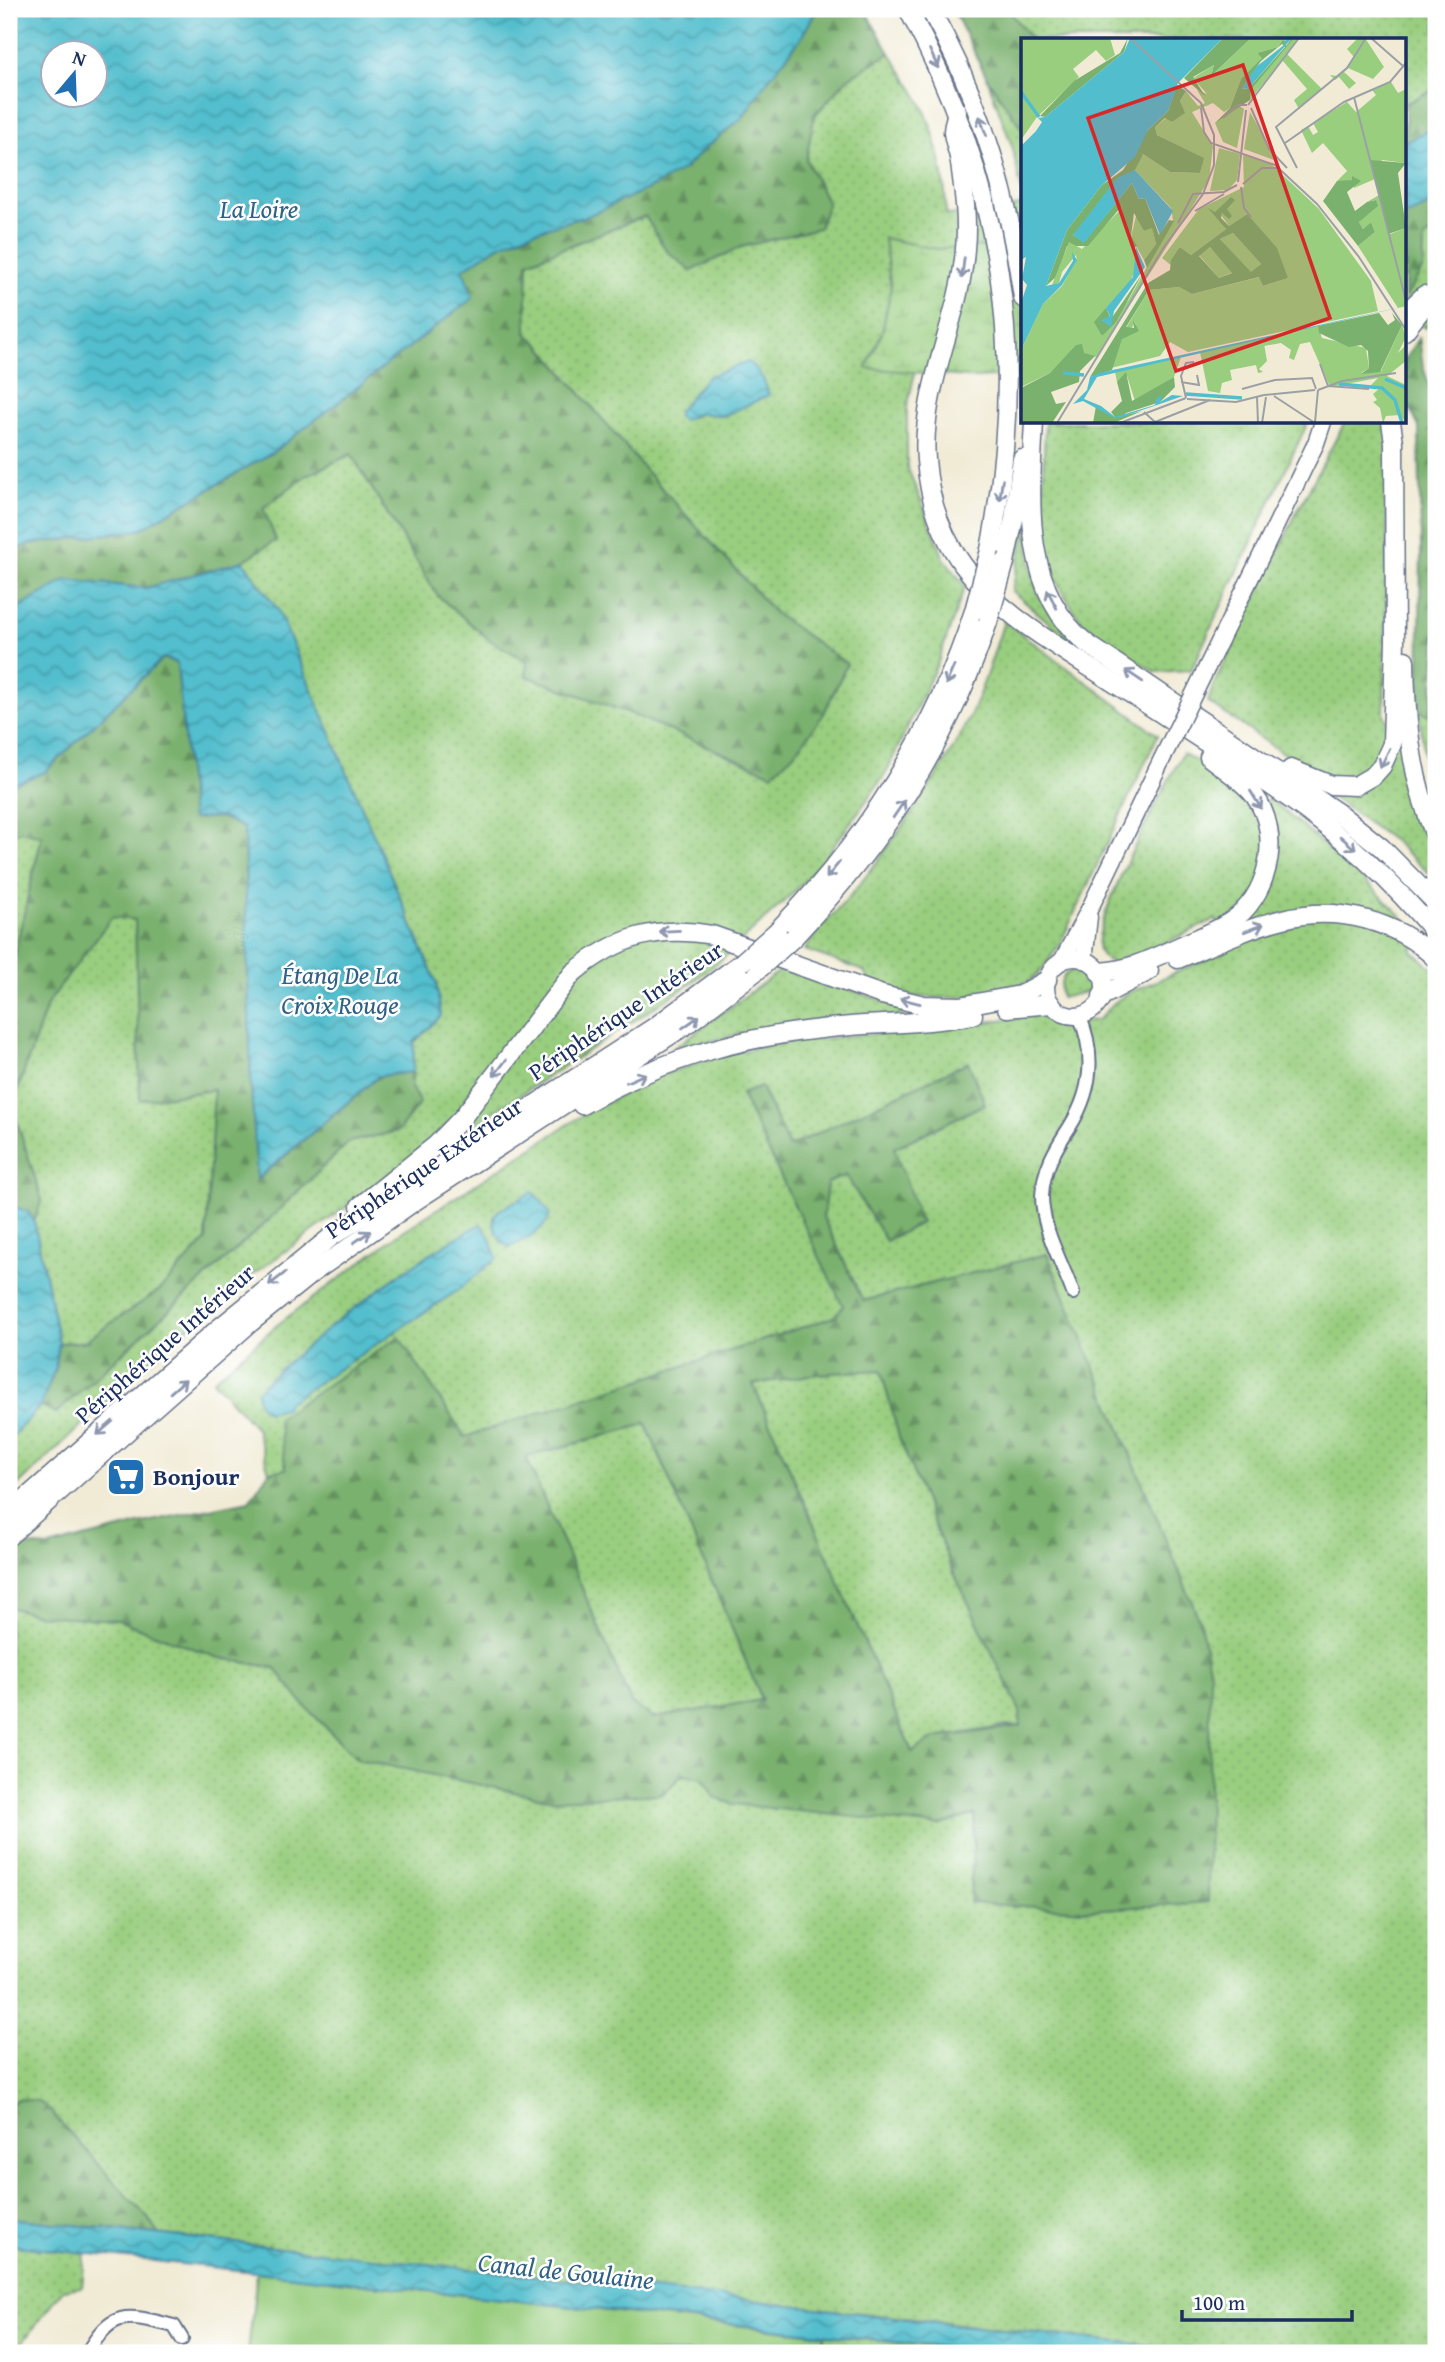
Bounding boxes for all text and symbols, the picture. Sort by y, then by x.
north arrow [38,38,108,108]
inset map [1021,38,1406,424]
text: N [69,43,90,73]
one-way arrow [928,48,941,69]
one-way arrow [976,116,988,138]
water label: La Loire [219,189,298,228]
one-way arrow [957,256,970,279]
one-way arrow [994,478,1007,501]
one-way arrow [1044,589,1058,610]
one-way arrow [943,664,956,686]
one-way arrow [1125,668,1144,683]
one-way arrow [1378,747,1392,767]
one-way arrow [1250,790,1264,810]
one-way arrow [892,799,906,819]
one-way arrow [1338,835,1356,851]
one-way arrow [826,860,841,878]
one-way arrow [1243,921,1264,934]
one-way arrow [659,925,681,938]
street label: Périphérique Intérieur [521,932,730,1089]
water label: Étang De La Croix Rouge [281,955,399,1024]
one-way arrow [899,994,922,1007]
one-way arrow [681,1014,700,1029]
one-way arrow [493,1059,508,1077]
one-way arrow [625,1071,647,1084]
street label: Périphérique Extérieur [318,1088,530,1247]
one-way arrow [352,1230,371,1244]
street label: Périphérique Intérieur [67,1255,263,1432]
one-way arrow [269,1272,287,1287]
one-way arrow [169,1378,187,1394]
one-way arrow [96,1420,114,1436]
supermarket icon: Bonjour [105,1456,147,1498]
place label: Bonjour [153,1459,240,1494]
water label: Canal de Goulaine [476,2242,656,2299]
scale bar [1182,2278,1352,2322]
text: 100 m [1193,2287,1245,2318]

